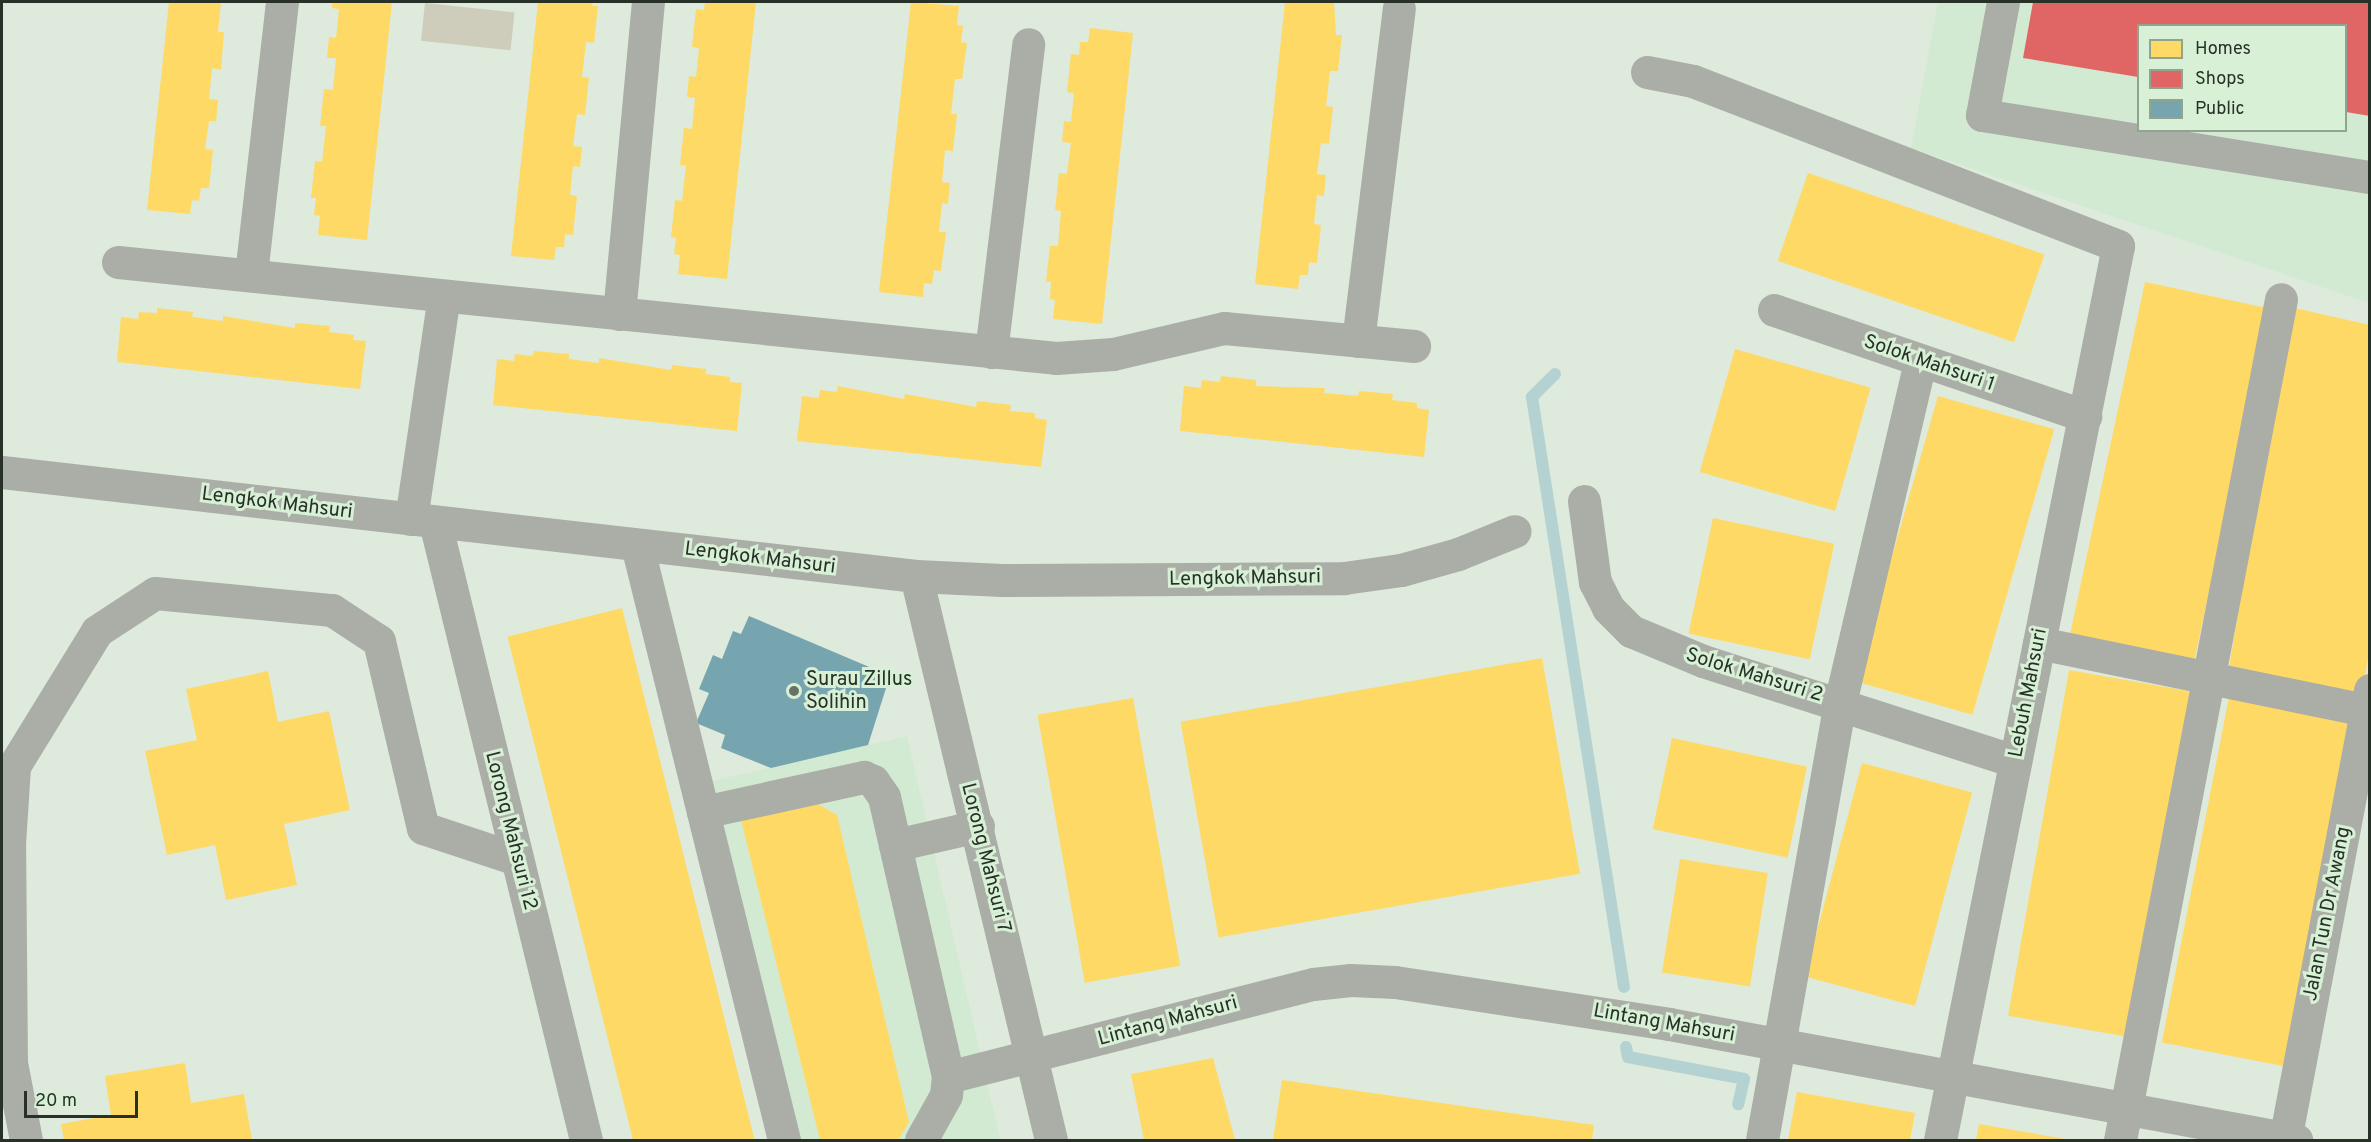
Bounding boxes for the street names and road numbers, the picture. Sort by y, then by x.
street label: Solok Mahsuri 1 [1860,330,1998,398]
street label: Lengkok Mahsuri [200,483,354,525]
street label: Lengkok Mahsuri [683,538,837,580]
street label: Lengkok Mahsuri [1169,566,1321,592]
street label: Lebuh Mahsuri [2005,626,2053,760]
street label: Solok Mahsuri 2 [1683,644,1825,708]
street label: Lorong Mahsuri 12 [479,749,541,913]
street label: Lorong Mahsuri 7 [955,780,1015,936]
street label: Jalan Tun Dr Awang [2299,824,2357,1004]
street label: Lintang Mahsuri [1096,992,1240,1052]
street label: Lintang Mahsuri [1591,1000,1737,1048]

